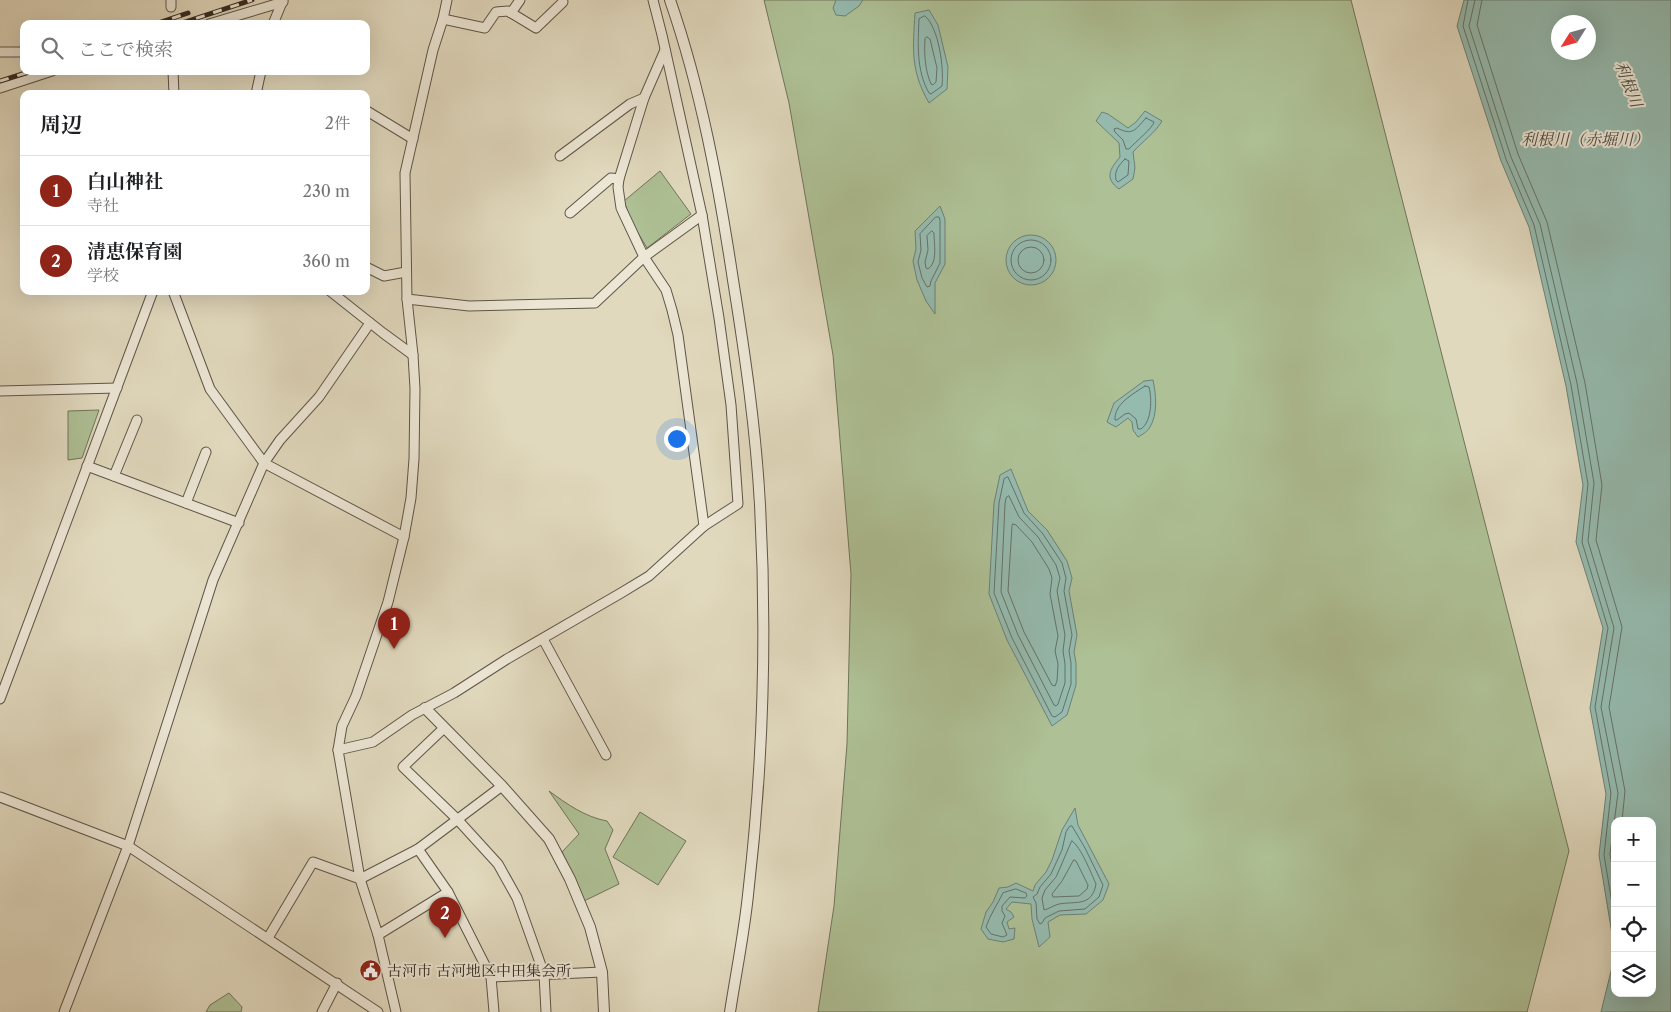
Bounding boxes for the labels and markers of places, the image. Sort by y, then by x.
pin: 1 [378,608,410,649]
pin: 2 [429,897,461,938]
public building icon: 古河市 古河地区中田集会所 [359,959,383,983]
place label: 古河市 古河地区中田集会所 [387,961,571,980]

